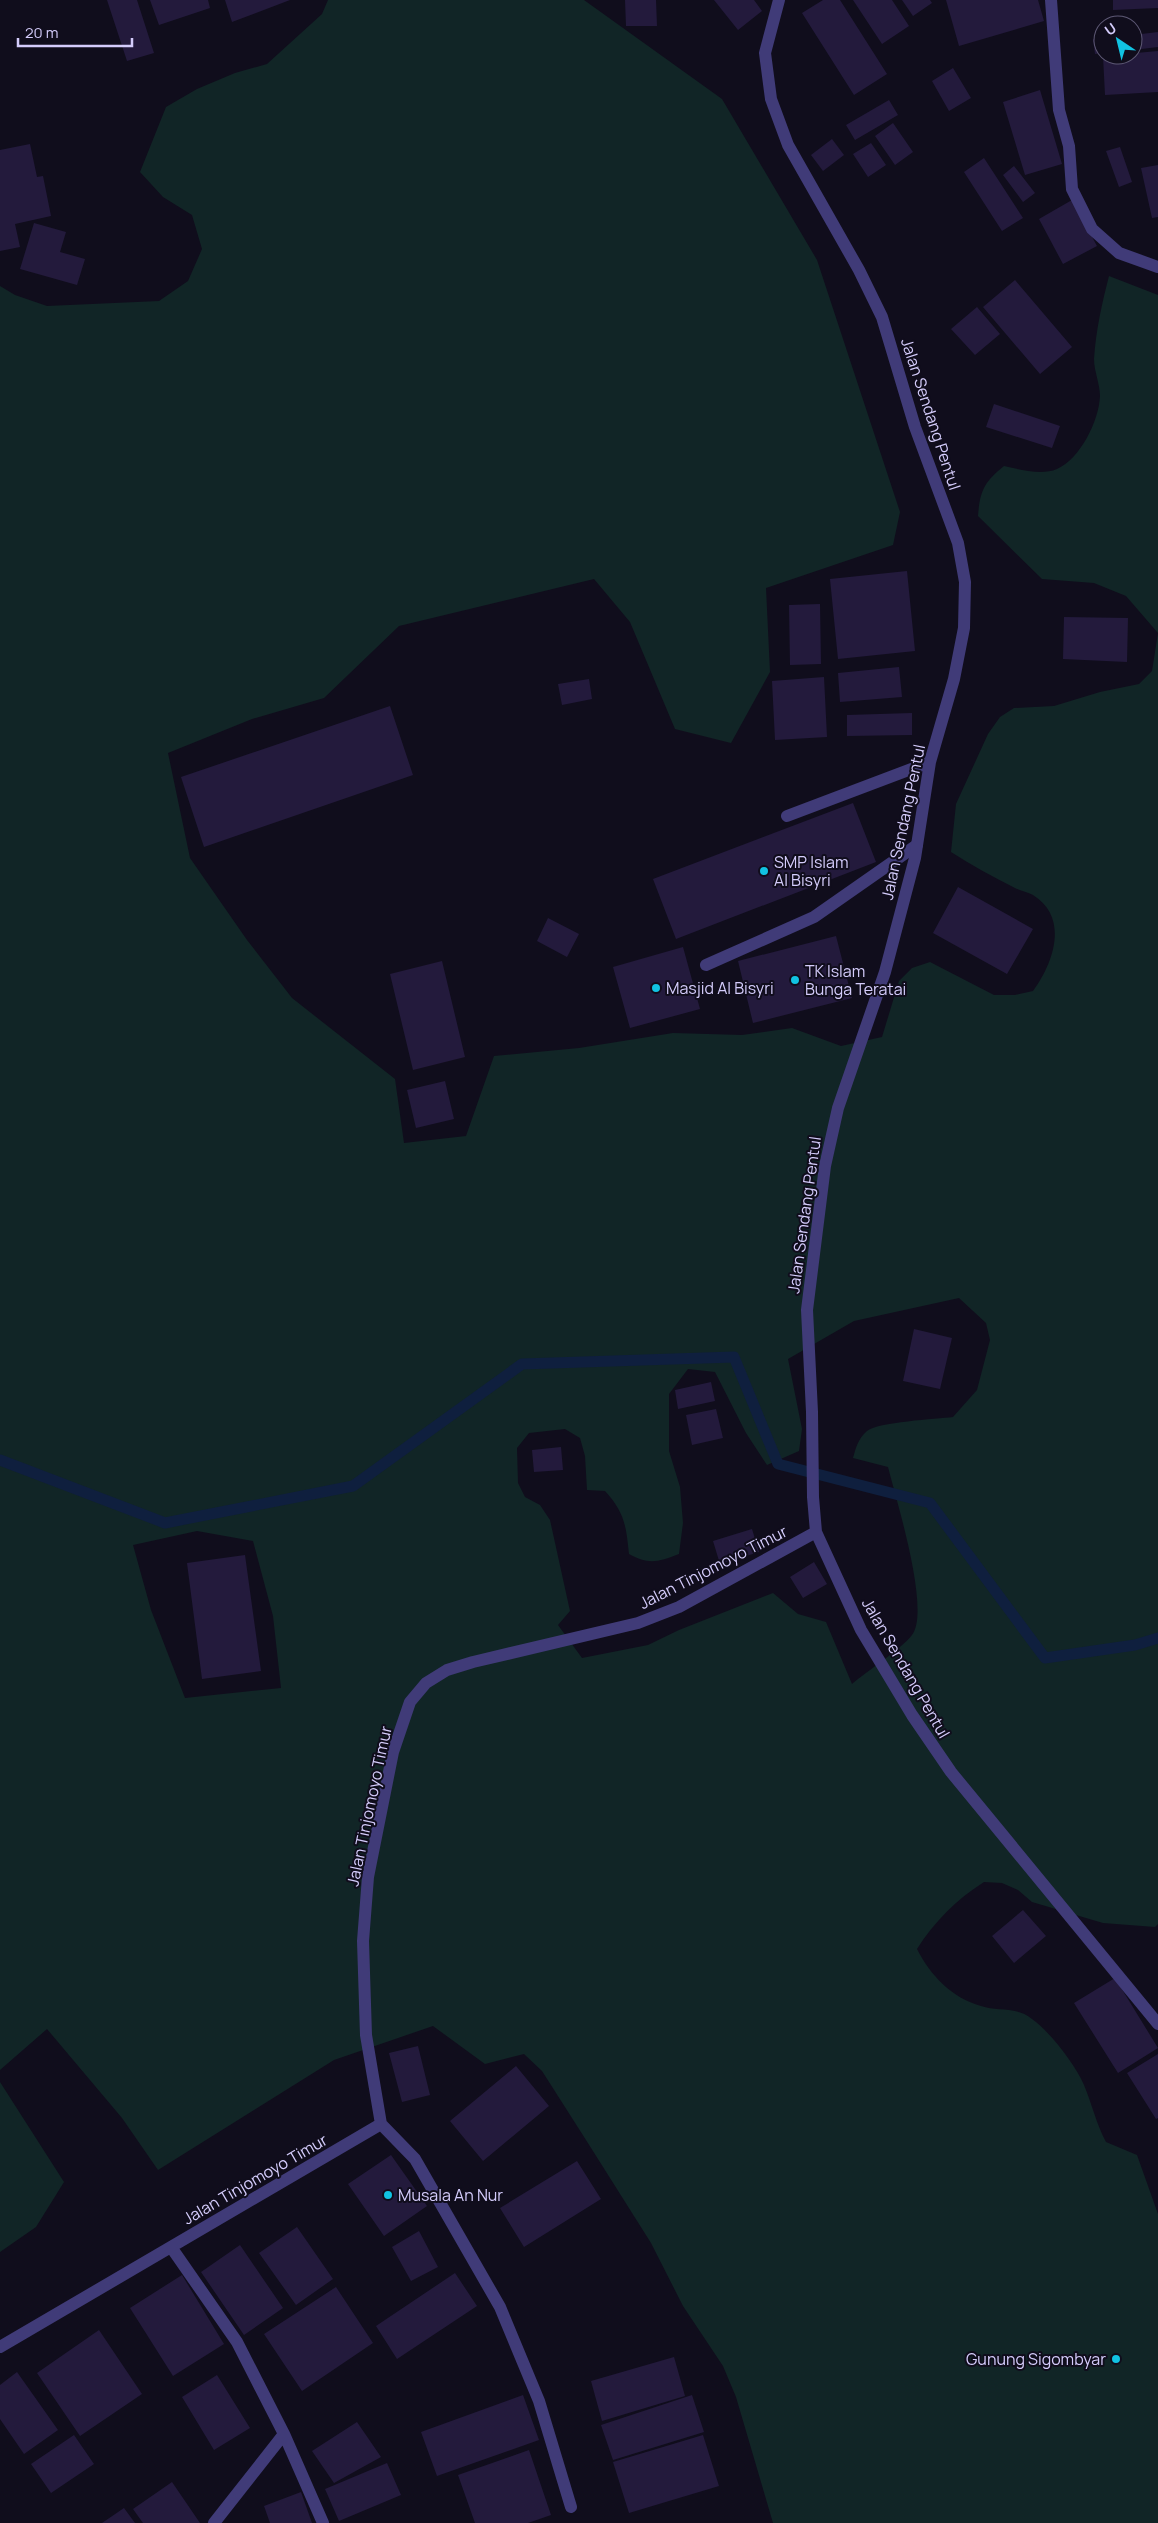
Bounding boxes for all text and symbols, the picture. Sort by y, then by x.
scale bar [18,15,131,47]
north arrow [1093,15,1143,65]
text: U [1101,18,1120,40]
text: 20 m [25,22,58,43]
street label: Jalan Sendang Pentul [896,335,966,493]
street label: Jalan Sendang Pentul [876,742,930,902]
place label: SMP Islam Al Bisyri [774,851,849,891]
marker: SMP Islam Al Bisyri [758,865,770,877]
place label: TK Islam Bunga Teratai [805,960,906,1000]
marker: TK Islam Bunga Teratai [789,974,801,986]
place label: Masjid Al Bisyri [666,977,774,999]
marker: Masjid Al Bisyri [650,982,662,994]
street label: Jalan Sendang Pentul [782,1135,826,1295]
street label: Jalan Tinjomoyo Timur [635,1520,791,1614]
street label: Jalan Sendang Pentul [857,1594,955,1742]
street label: Jalan Tinjomoyo Timur [341,1724,397,1888]
street label: Jalan Tinjomoyo Timur [179,2128,331,2229]
place label: Musala An Nur [398,2184,503,2206]
marker: Musala An Nur [382,2189,394,2201]
place label: Gunung Sigombyar [966,2348,1106,2370]
marker: Gunung Sigombyar [1110,2353,1122,2365]

